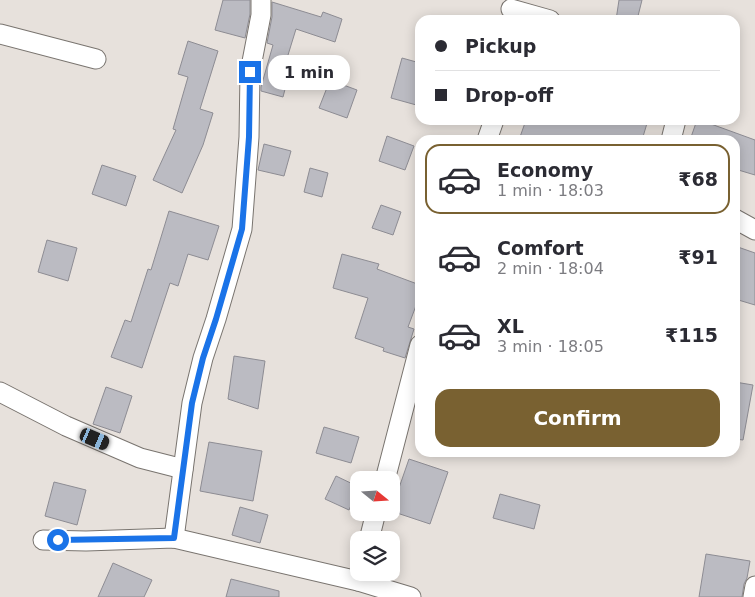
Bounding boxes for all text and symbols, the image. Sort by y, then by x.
text: Pickup [465,35,536,57]
callout: 1 min [268,54,350,90]
route end [239,61,261,83]
text: 1 min [284,63,334,82]
text: Drop-off [465,84,553,106]
icon: car [437,157,482,202]
text: Economy [497,159,593,181]
text: ₹68 [678,168,718,190]
text: 1 min · 18:03 [497,181,604,200]
icon: car [437,235,482,280]
text: Comfort [497,237,584,259]
text: ₹91 [678,246,718,268]
text: 2 min · 18:04 [497,259,604,278]
icon: car [437,313,482,358]
text: XL [497,315,524,337]
text: ₹115 [665,324,718,346]
text: 3 min · 18:05 [497,337,604,356]
button: Confirm [435,389,720,447]
car [78,426,111,452]
north arrow [350,471,400,521]
map controls [350,471,400,581]
route start [47,529,69,551]
button: layers [350,531,400,581]

